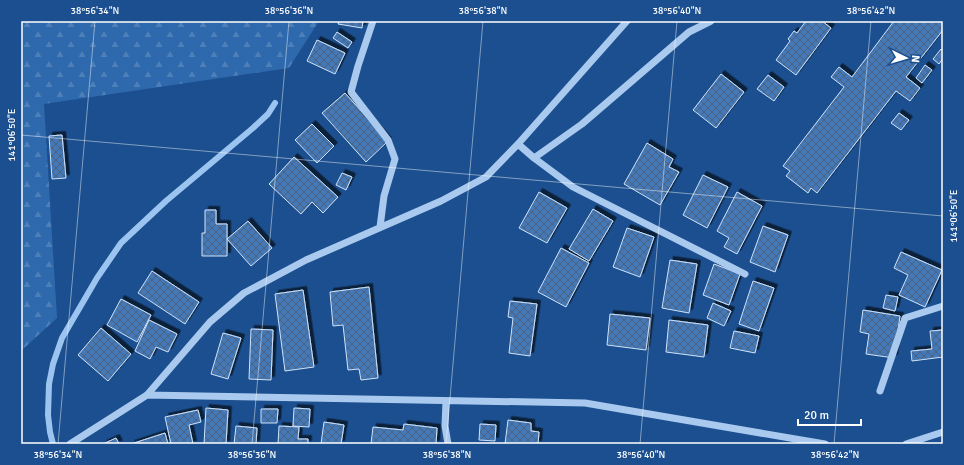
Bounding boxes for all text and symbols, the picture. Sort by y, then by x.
text: 38°56'34"N [71,5,119,17]
text: 38°56'36"N [265,5,313,17]
text: 38°56'38"N [459,5,507,17]
text: 38°56'40"N [653,5,701,17]
text: 38°56'42"N [847,5,895,17]
north arrow [886,38,926,78]
text: N [909,54,922,63]
text: 141°06'50"E [6,108,18,162]
text: 141°06'50"E [948,189,960,243]
scale bar [798,401,861,427]
text: 20 m [804,408,829,423]
text: 38°56'34"N [34,449,82,461]
text: 38°56'36"N [228,449,276,461]
text: 38°56'38"N [423,449,471,461]
text: 38°56'40"N [617,449,665,461]
text: 38°56'42"N [811,449,859,461]

